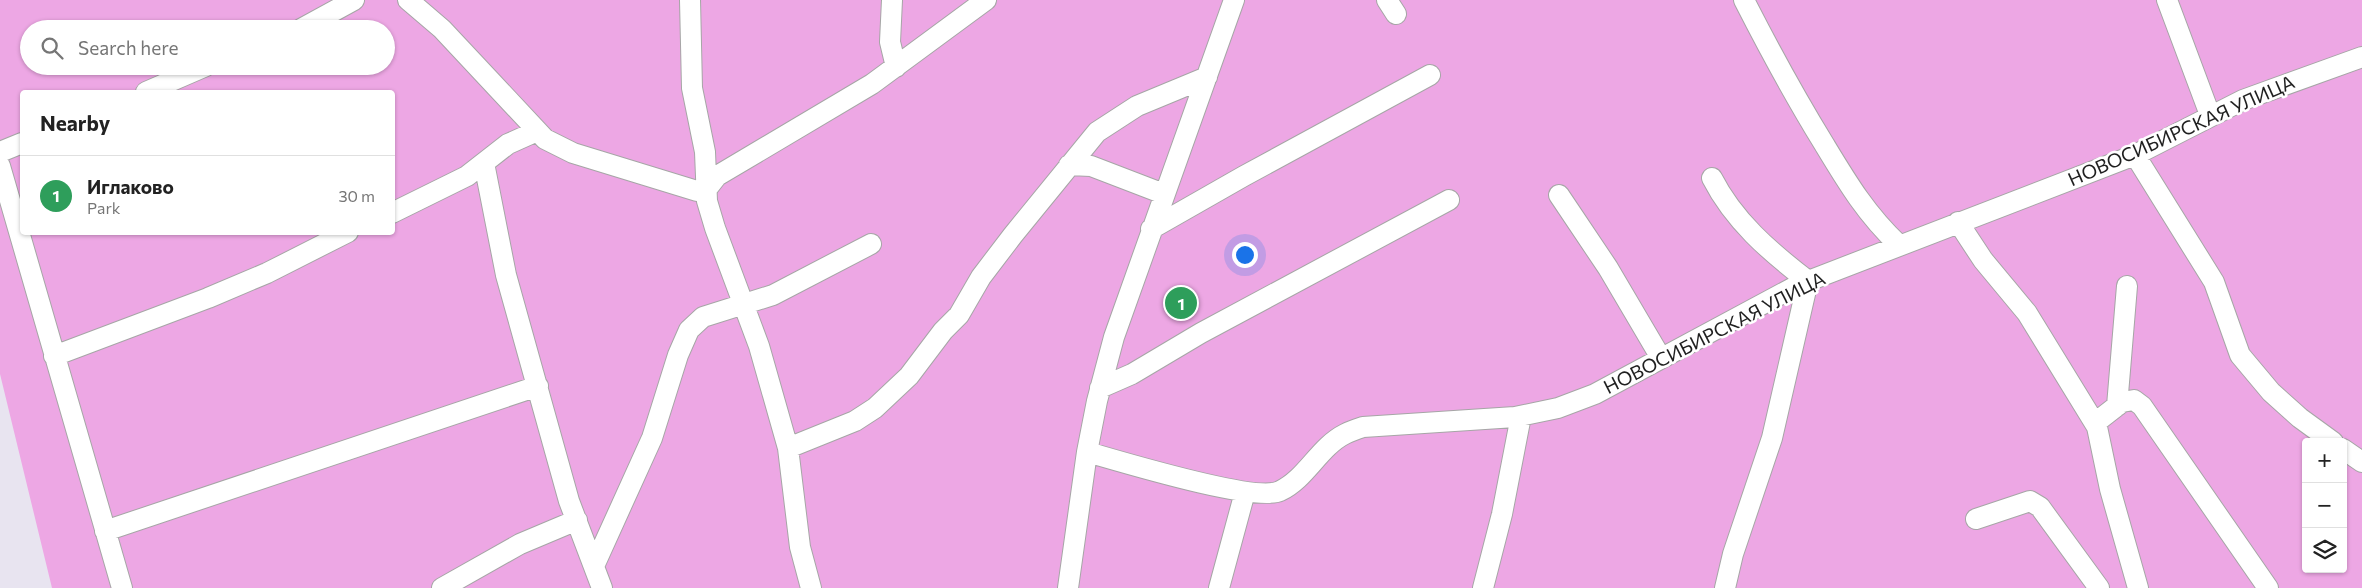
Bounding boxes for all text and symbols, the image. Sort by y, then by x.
search box [20,20,395,75]
icon: search [38,34,66,62]
text: Search here [78,36,178,59]
street label: НОВОСИБИРСКАЯ УЛИЦА [2064,70,2298,190]
text: Nearby [40,110,110,135]
text: Иглаково [87,175,174,198]
text: 1 [52,186,60,205]
text: 30 m [338,186,375,205]
text: Park [87,198,120,217]
your location [1232,242,1258,268]
street label: НОВОСИБИРСКАЯ УЛИЦА [1599,266,1829,398]
pin: 1 [1165,284,1197,322]
map controls [2302,438,2347,573]
button: + [2302,438,2347,483]
button: − [2302,483,2347,528]
button: layers [2302,528,2347,573]

